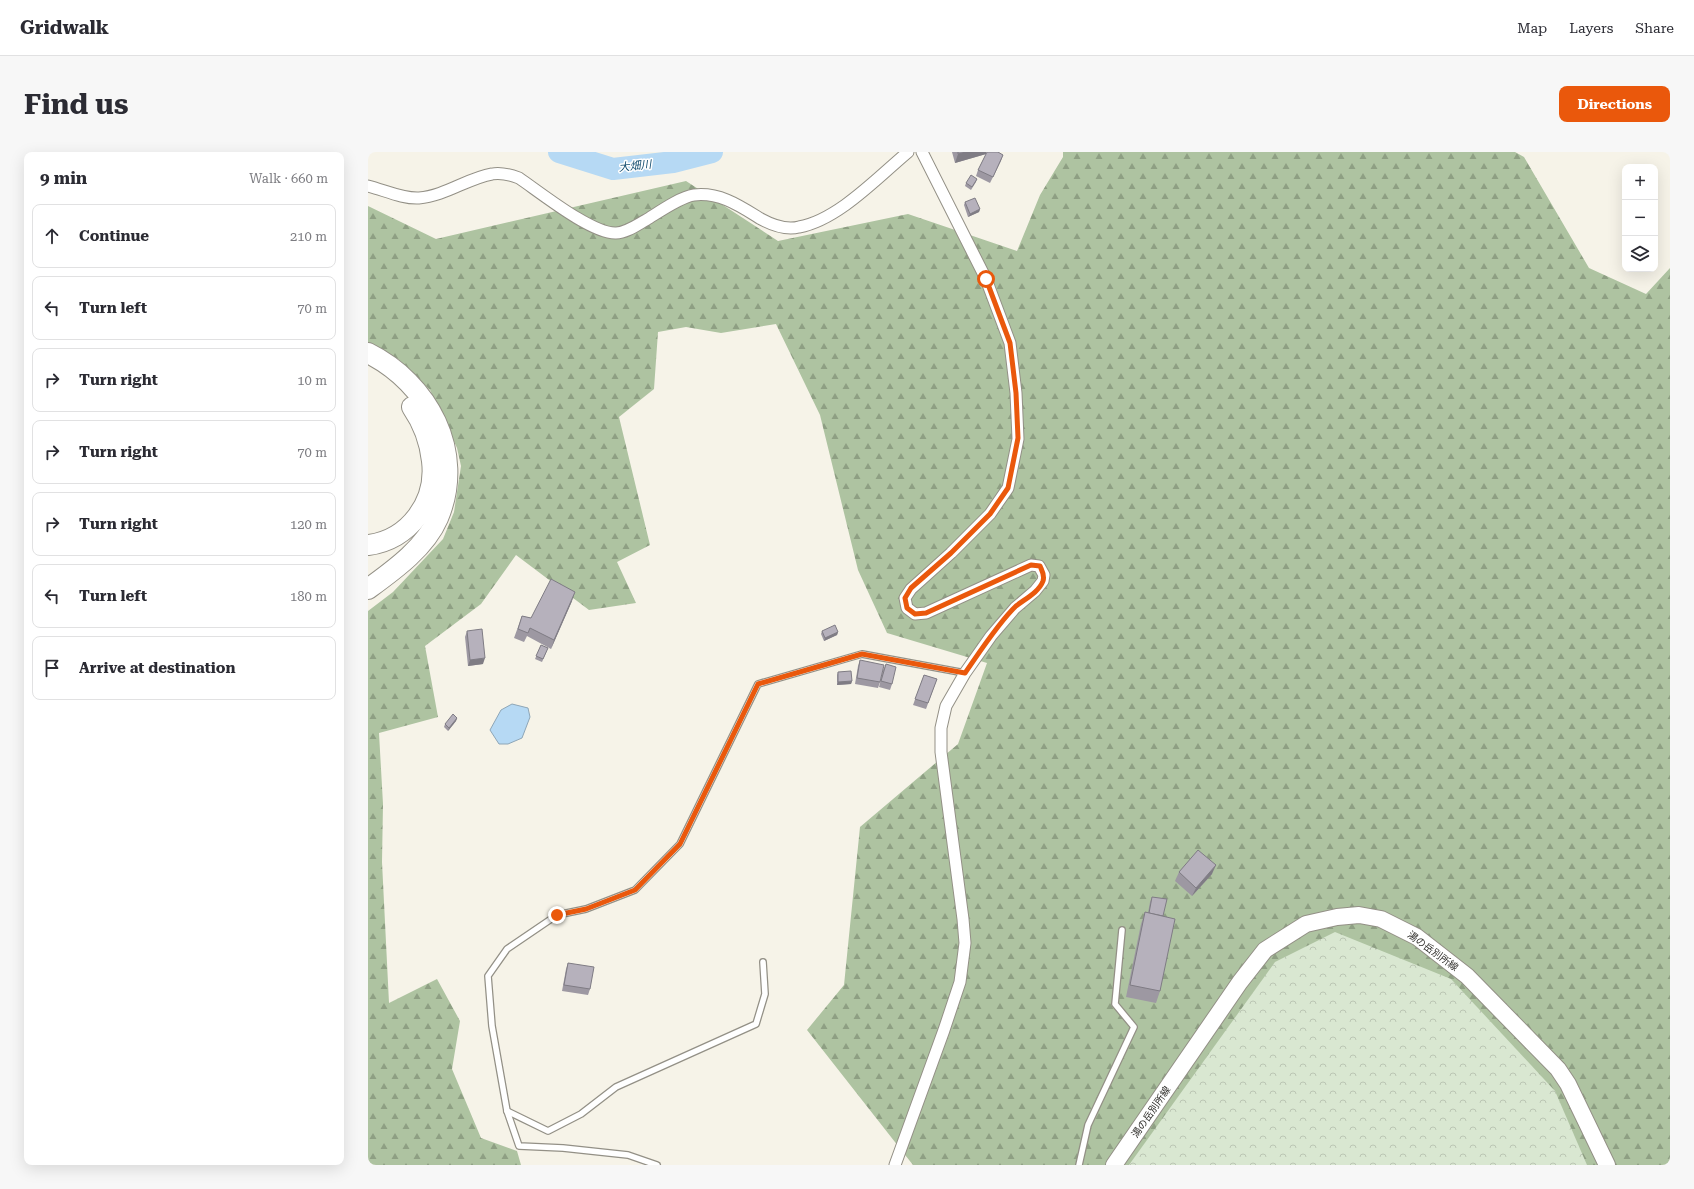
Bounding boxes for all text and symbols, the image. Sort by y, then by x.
text: Gridwalk [20,16,109,39]
text: Map [1517,20,1547,36]
text: Layers [1569,20,1613,36]
text: Share [1635,20,1674,36]
button: Directions [1559,86,1670,122]
text: Find us [24,88,128,121]
water label: 大畑川 [618,158,653,174]
map controls [1622,164,1658,272]
button: + [1622,164,1658,200]
text: 9 min [40,168,87,188]
text: Walk · 660 m [249,171,328,186]
button: − [1622,200,1658,236]
icon: ahead [41,225,63,247]
text: Continue [79,227,149,245]
text: 210 m [290,229,327,244]
button: layers [1622,236,1658,272]
route start [977,270,995,288]
icon: left [41,297,63,319]
text: Turn left [79,299,147,317]
text: 70 m [297,301,327,316]
icon: right [41,369,63,391]
text: Turn right [79,371,158,389]
text: 10 m [297,373,327,388]
icon: right [41,441,63,463]
text: Turn right [79,443,158,461]
text: 70 m [297,445,327,460]
icon: right [41,513,63,535]
text: Turn right [79,515,158,533]
text: 120 m [290,517,327,532]
icon: left [41,585,63,607]
text: Turn left [79,587,147,605]
text: 180 m [290,589,327,604]
icon: arrive [41,657,63,679]
text: Arrive at destination [79,659,235,677]
route end [548,906,566,924]
street label: 湯の岳別所線 [1405,929,1461,973]
street label: 湯の岳別所線 [1129,1084,1173,1140]

